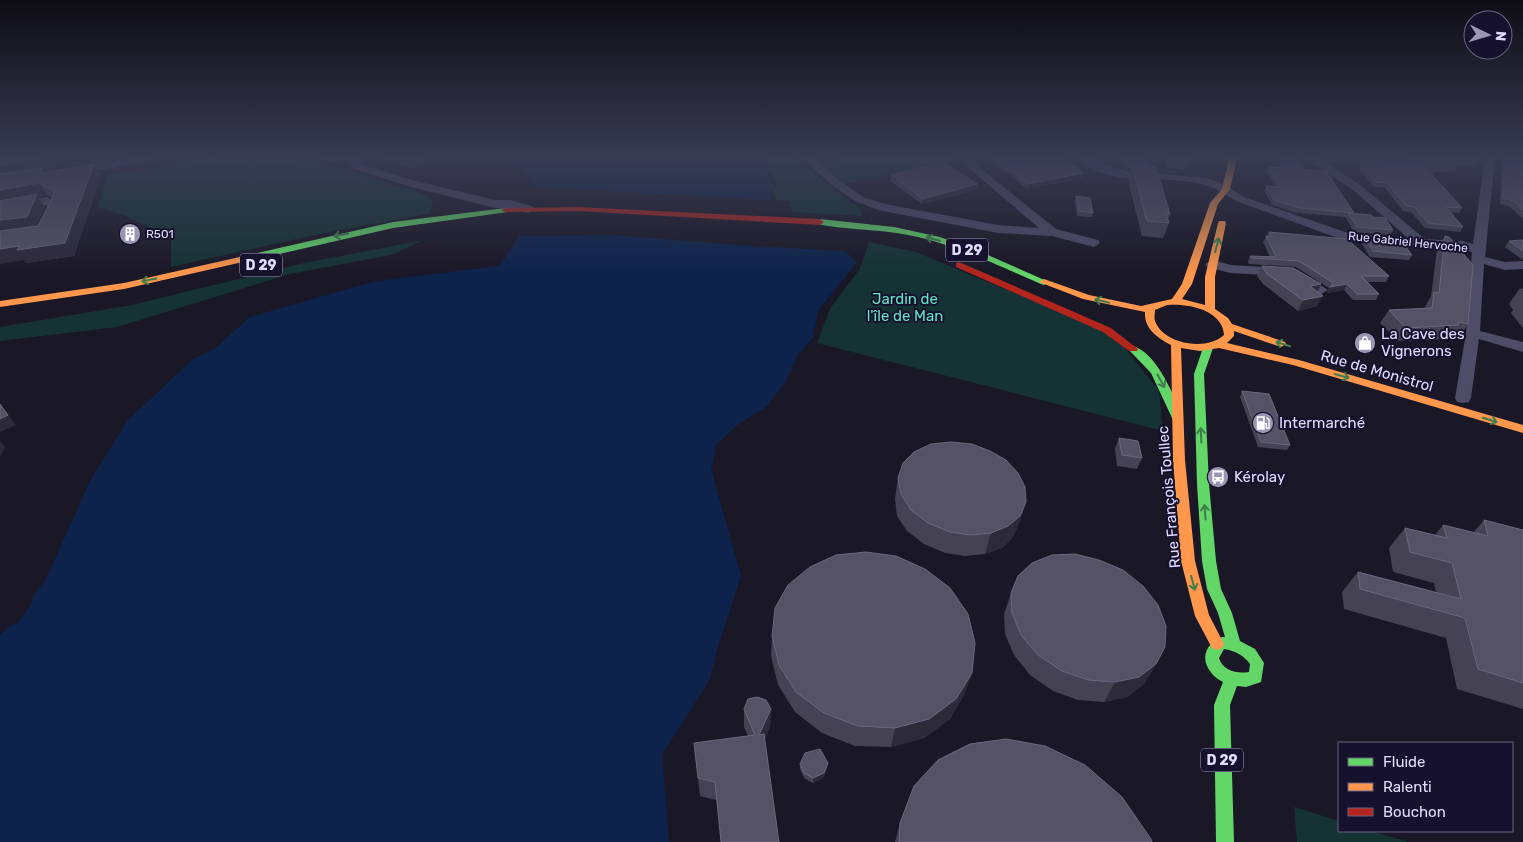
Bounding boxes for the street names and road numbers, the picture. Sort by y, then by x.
street label: Rue Gabriel Hervoche [1347,229,1469,255]
road number: D 29 [946,238,988,262]
road number: D 29 [240,254,282,276]
street label: Rue de Monistrol [1319,346,1435,396]
street label: Rue François Toullec [1154,425,1184,569]
road number: D 29 [1201,748,1243,772]

